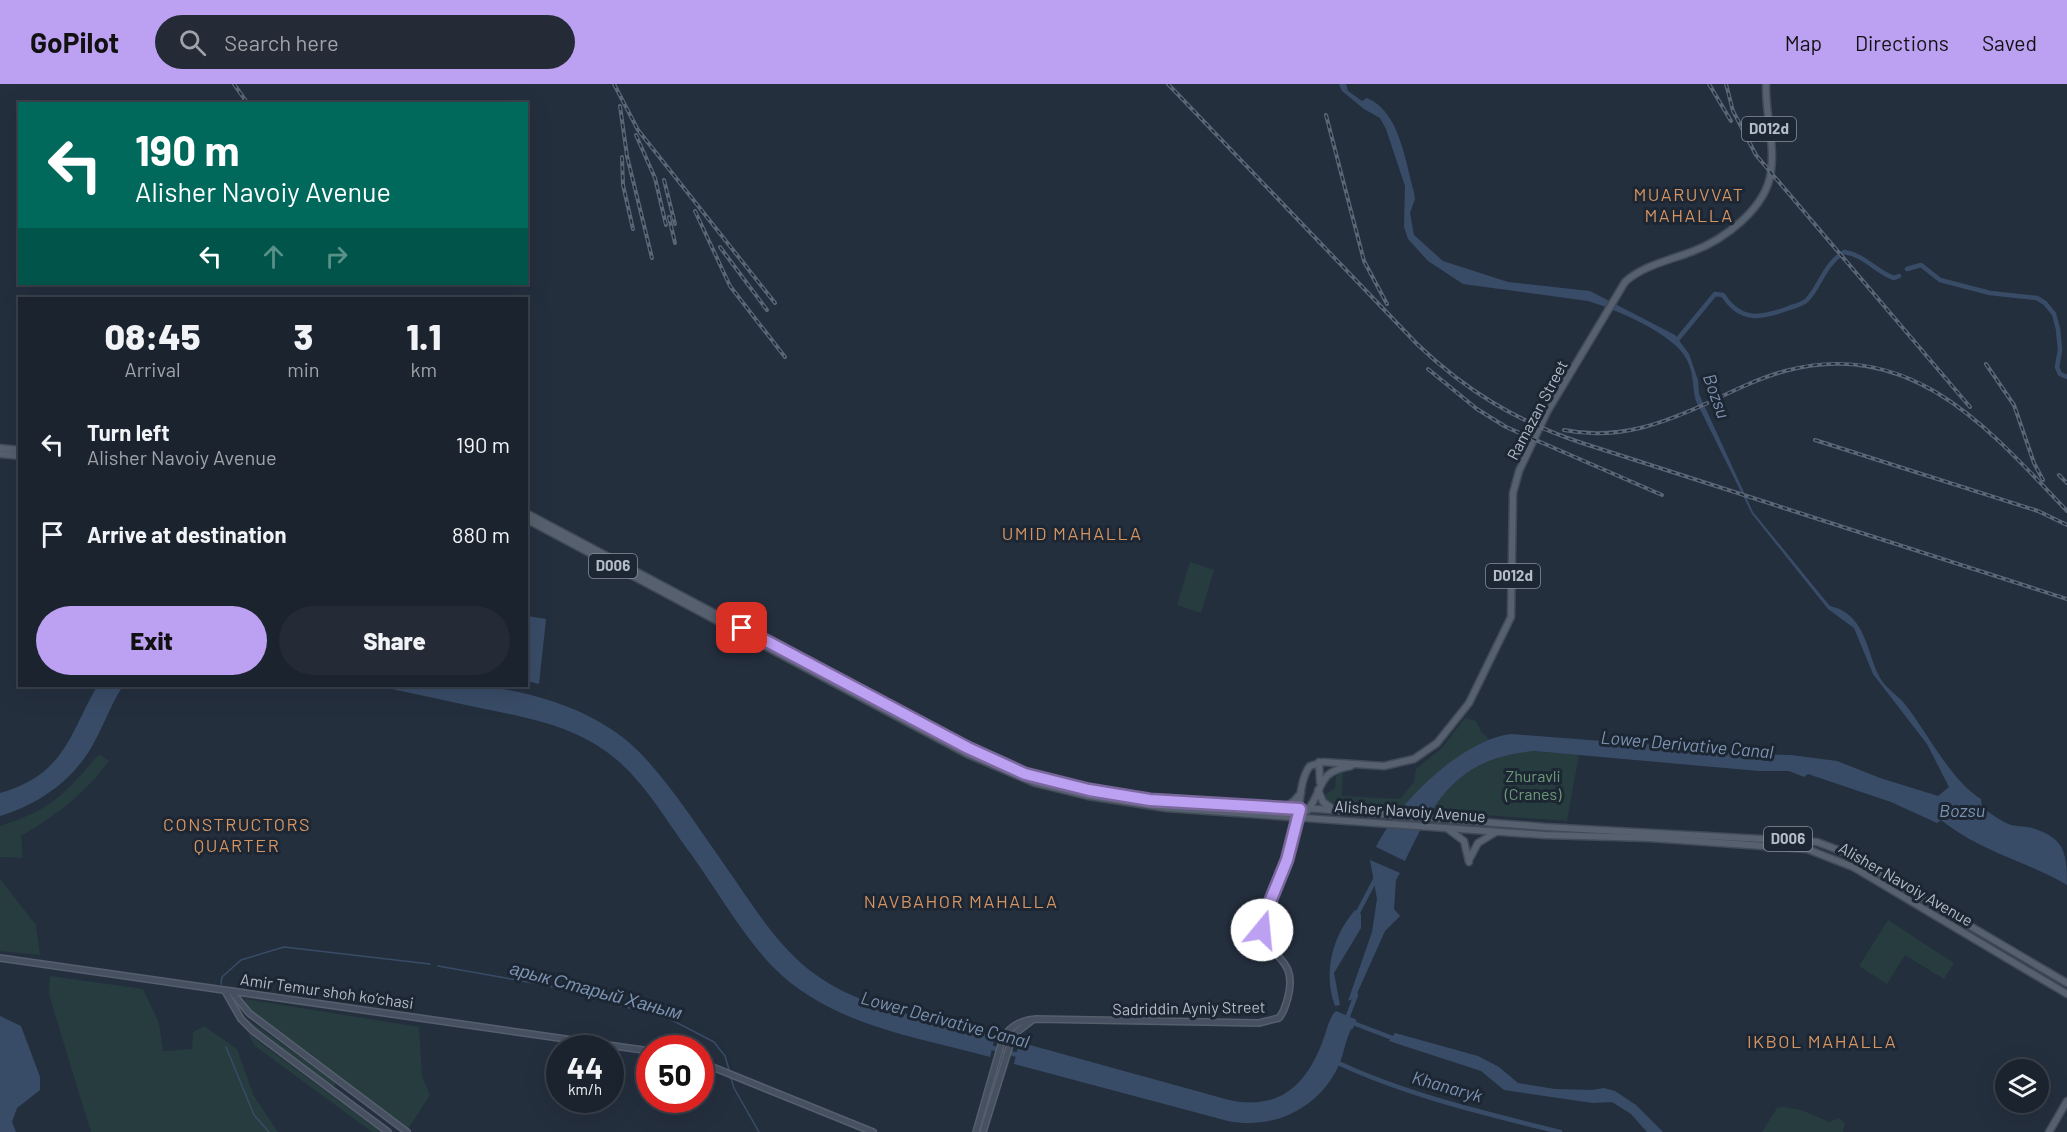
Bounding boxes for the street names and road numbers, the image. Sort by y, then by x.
road number: D012d [1742,117,1796,141]
street label: Ramazan Street [1502,357,1571,463]
road number: D006 [589,554,637,578]
road number: D012d [1486,564,1540,588]
street label: Alisher Navoiy Avenue [1334,796,1486,825]
road number: D006 [1764,827,1812,851]
street label: Alisher Navoiy Avenue [1836,837,1977,930]
street label: Amir Temur shoh ko‘chasi [239,969,415,1012]
street label: Sadriddin Ayniy Street [1112,997,1266,1018]

